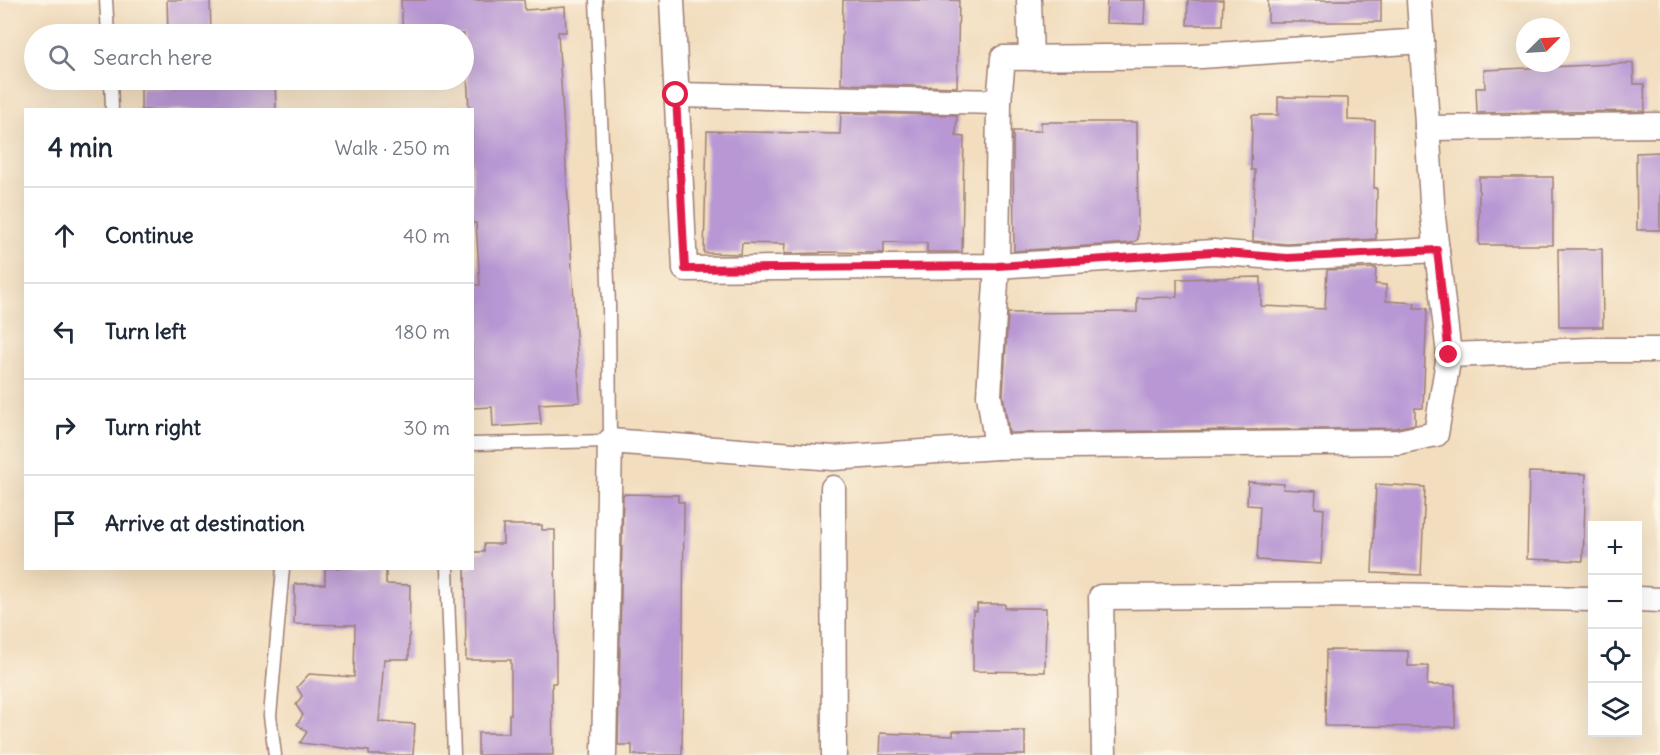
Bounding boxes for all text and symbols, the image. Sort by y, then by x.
north arrow [1516,18,1570,72]
search box [24,24,474,90]
icon: search [45,41,78,74]
text: Search here [93,43,212,71]
route start [662,81,688,107]
text: 4 min [48,131,113,164]
text: Walk · 250 m [335,135,450,160]
icon: ahead [48,219,81,252]
text: Continue [105,221,194,249]
text: 40 m [403,223,450,248]
icon: left [48,315,81,348]
text: Turn left [105,317,186,345]
text: 180 m [395,319,450,344]
route end [1435,341,1461,367]
icon: right [48,411,81,444]
text: Turn right [105,413,201,441]
text: 30 m [403,415,450,440]
icon: arrive [48,507,81,540]
text: Arrive at destination [105,509,305,537]
map controls [1588,521,1642,737]
button: + [1588,521,1642,575]
button: − [1588,575,1642,629]
button: locate [1588,629,1642,683]
button: layers [1588,683,1642,737]

